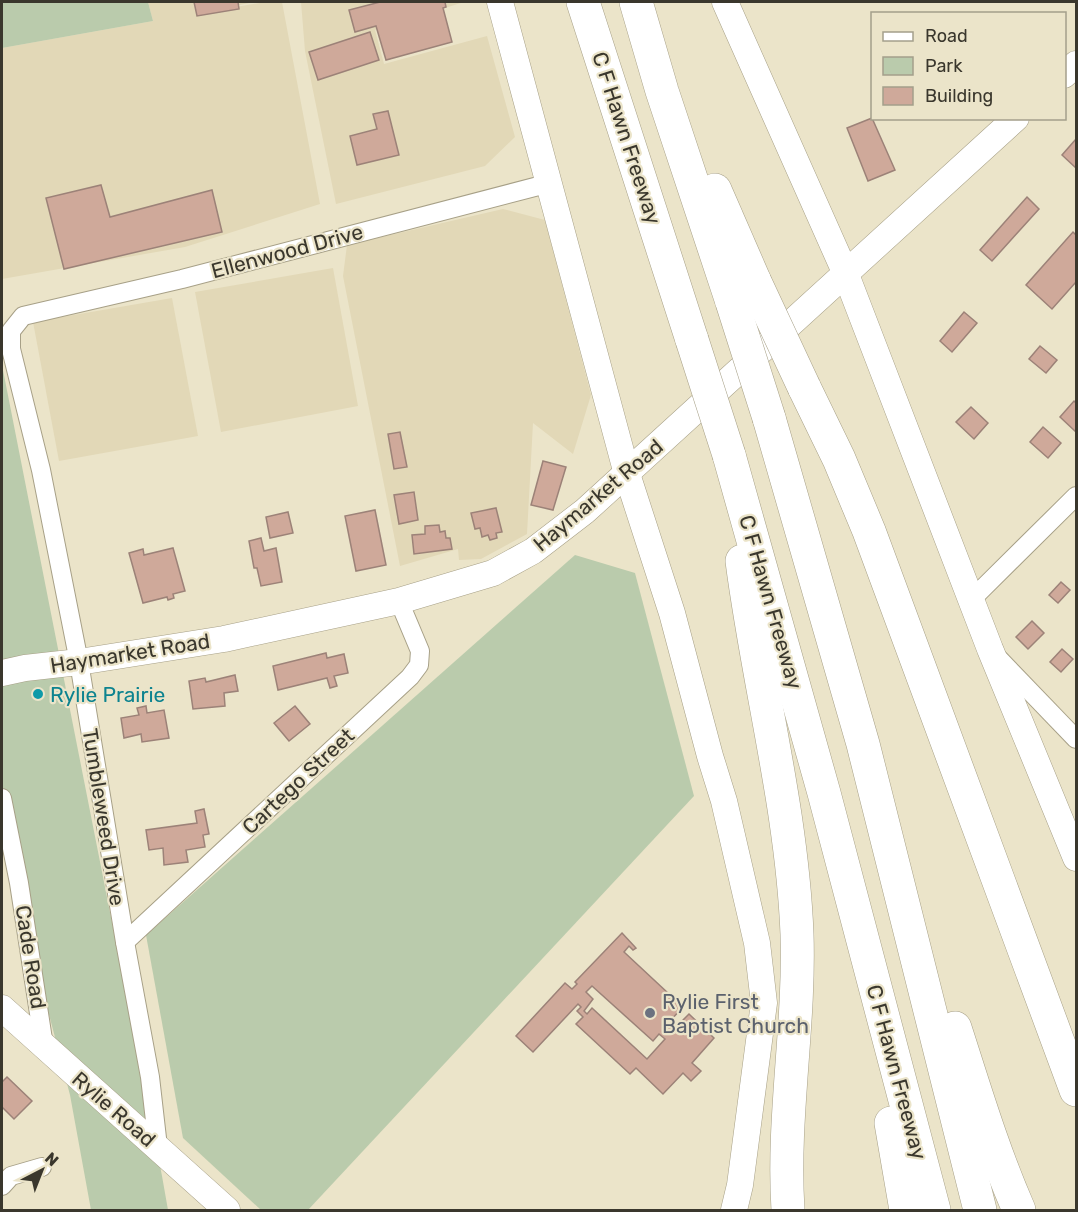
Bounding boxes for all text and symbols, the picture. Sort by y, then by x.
legend [871,12,1066,120]
text: Road [925,25,968,47]
street label: C F Hawn Freeway [587,49,667,228]
text: Park [925,55,963,77]
text: Building [925,85,993,107]
street label: Ellenwood Drive [208,219,366,283]
street label: Haymarket Road [528,434,668,556]
street label: C F Hawn Freeway [734,512,808,692]
street label: Haymarket Road [48,628,212,678]
place label: Rylie Prairie [50,682,165,707]
marker: Rylie Prairie [31,687,45,701]
street label: Cartego Street [237,723,359,839]
street label: Tumbleweed Drive [78,727,130,907]
street label: Cade Road [10,903,52,1011]
street label: C F Hawn Freeway [862,982,932,1163]
place label: Rylie First Baptist Church [662,989,809,1038]
marker: Rylie First Baptist Church [643,1006,657,1020]
street label: Rylie Road [67,1066,161,1152]
north arrow [12,1140,72,1200]
text: N [41,1148,62,1170]

